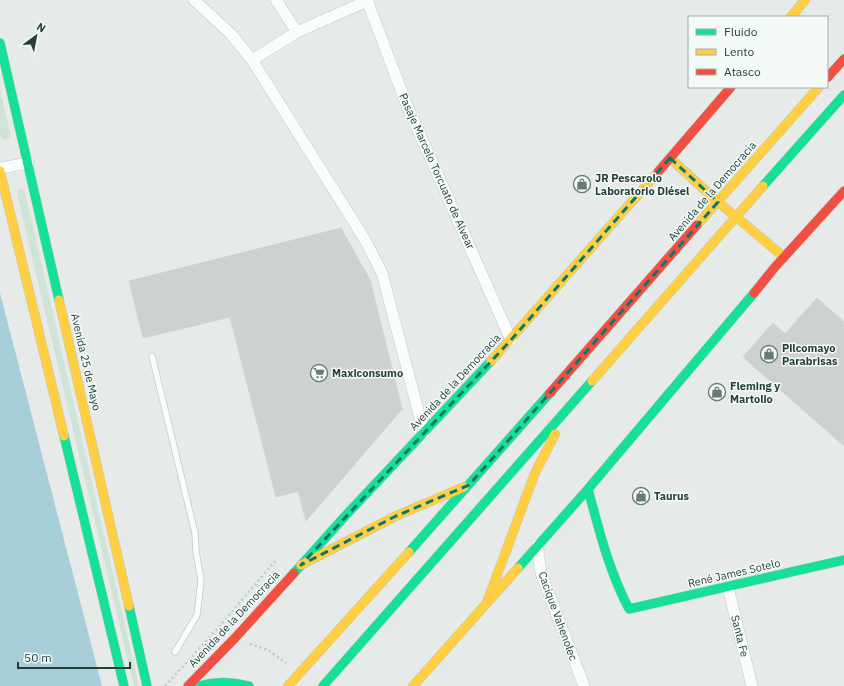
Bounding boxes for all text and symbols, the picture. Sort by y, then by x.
north arrow [16,16,56,56]
legend [688,16,828,88]
text: N [34,19,48,36]
text: Fluido [724,24,758,39]
text: Lento [724,44,754,59]
text: Atasco [724,64,761,79]
street label: Pasaje Marcelo Torcuato de Alvear [396,91,478,251]
street label: Avenida de la Democracia [665,138,759,244]
place label: JR Pescarolo Laboratorio Diésel [595,171,690,198]
shop icon: JR Pescarolo Laboratorio Diésel [572,174,592,194]
street label: Avenida 25 de Mayo [68,312,104,412]
street label: Avenida de la Democracia [406,331,504,433]
place label: Pilcomayo Parabrisas [782,341,838,368]
shop icon: Pilcomayo Parabrisas [759,344,779,364]
supermarket icon: Maxiconsumo [309,363,329,383]
place label: Maxiconsumo [332,366,403,380]
place label: Fleming y Martolio [730,379,780,406]
shop icon: Fleming y Martolio [707,382,727,402]
shop icon: Taurus [631,486,651,506]
place label: Taurus [654,489,689,503]
street label: René James Sotelo [686,556,782,590]
street label: Avenida de la Democracia [185,568,283,670]
street label: Cacique Vahenolec [535,570,581,663]
street label: Santa Fe [728,614,752,658]
scale bar [18,644,130,670]
text: 50 m [24,650,52,665]

